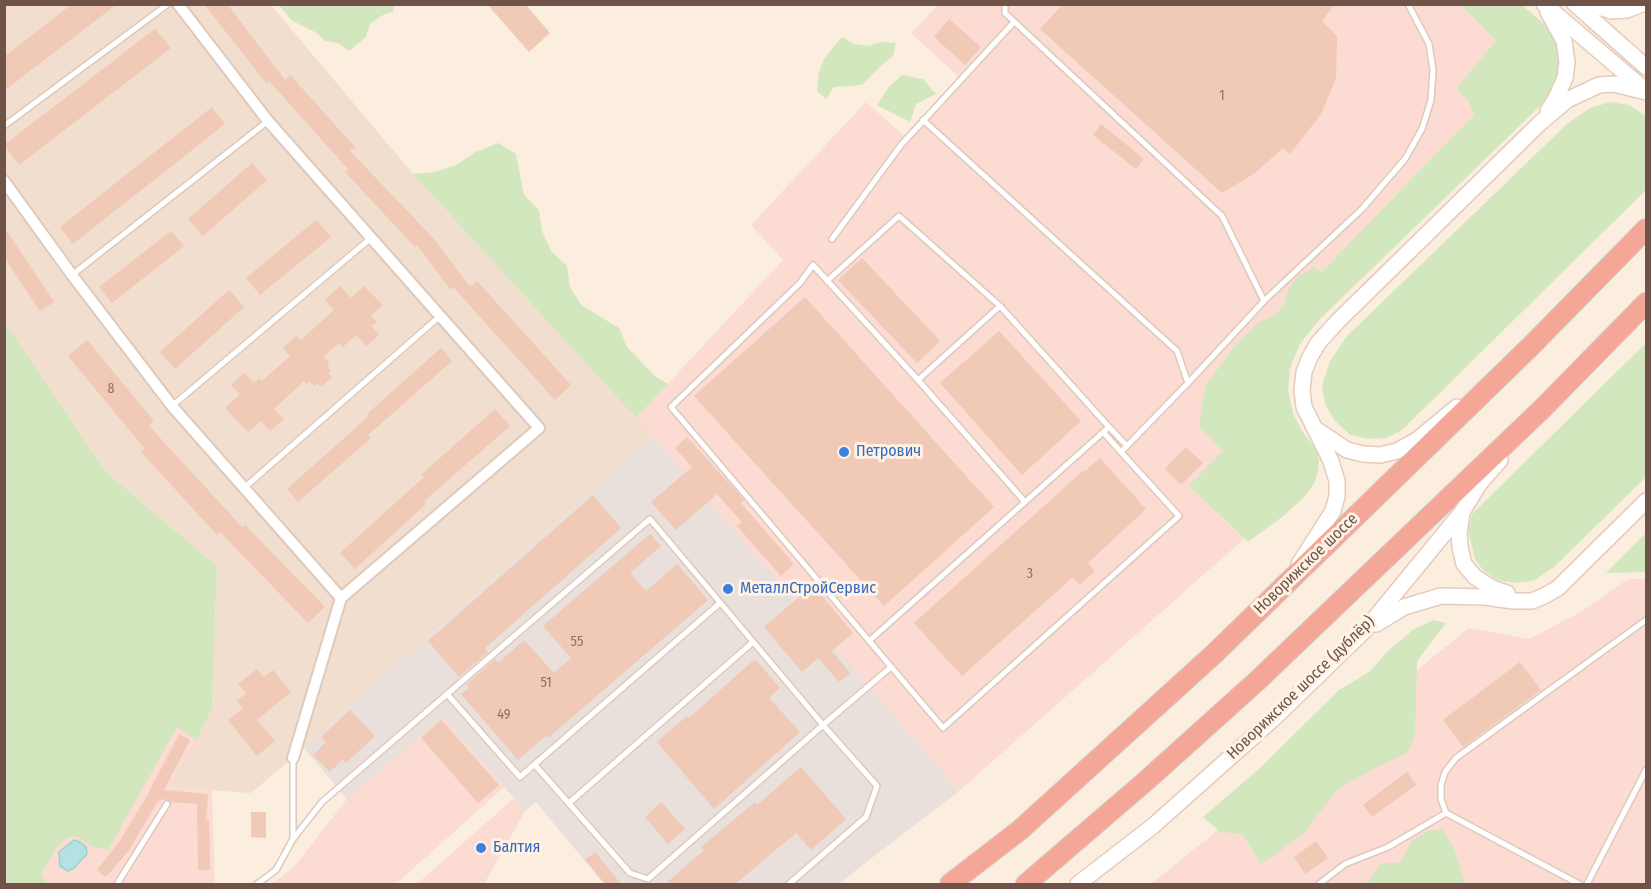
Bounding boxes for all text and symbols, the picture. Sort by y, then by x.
house number: 1 [1219,88,1225,104]
house number: 8 [108,381,114,397]
place label: Петрович [856,442,921,462]
marker: Петрович [837,445,851,459]
street label: Новорижское шоссе [1250,510,1362,618]
house number: 3 [1027,566,1033,582]
place label: МеталлСтройСервис [740,579,876,599]
marker: МеталлСтройСервис [721,582,735,596]
street label: Новорижское шоссе (дублёр) [1223,612,1379,764]
house number: 55 [571,634,583,650]
house number: 51 [540,675,552,691]
house number: 49 [497,707,511,723]
place label: Балтия [493,838,540,858]
marker: Балтия [474,841,488,855]

